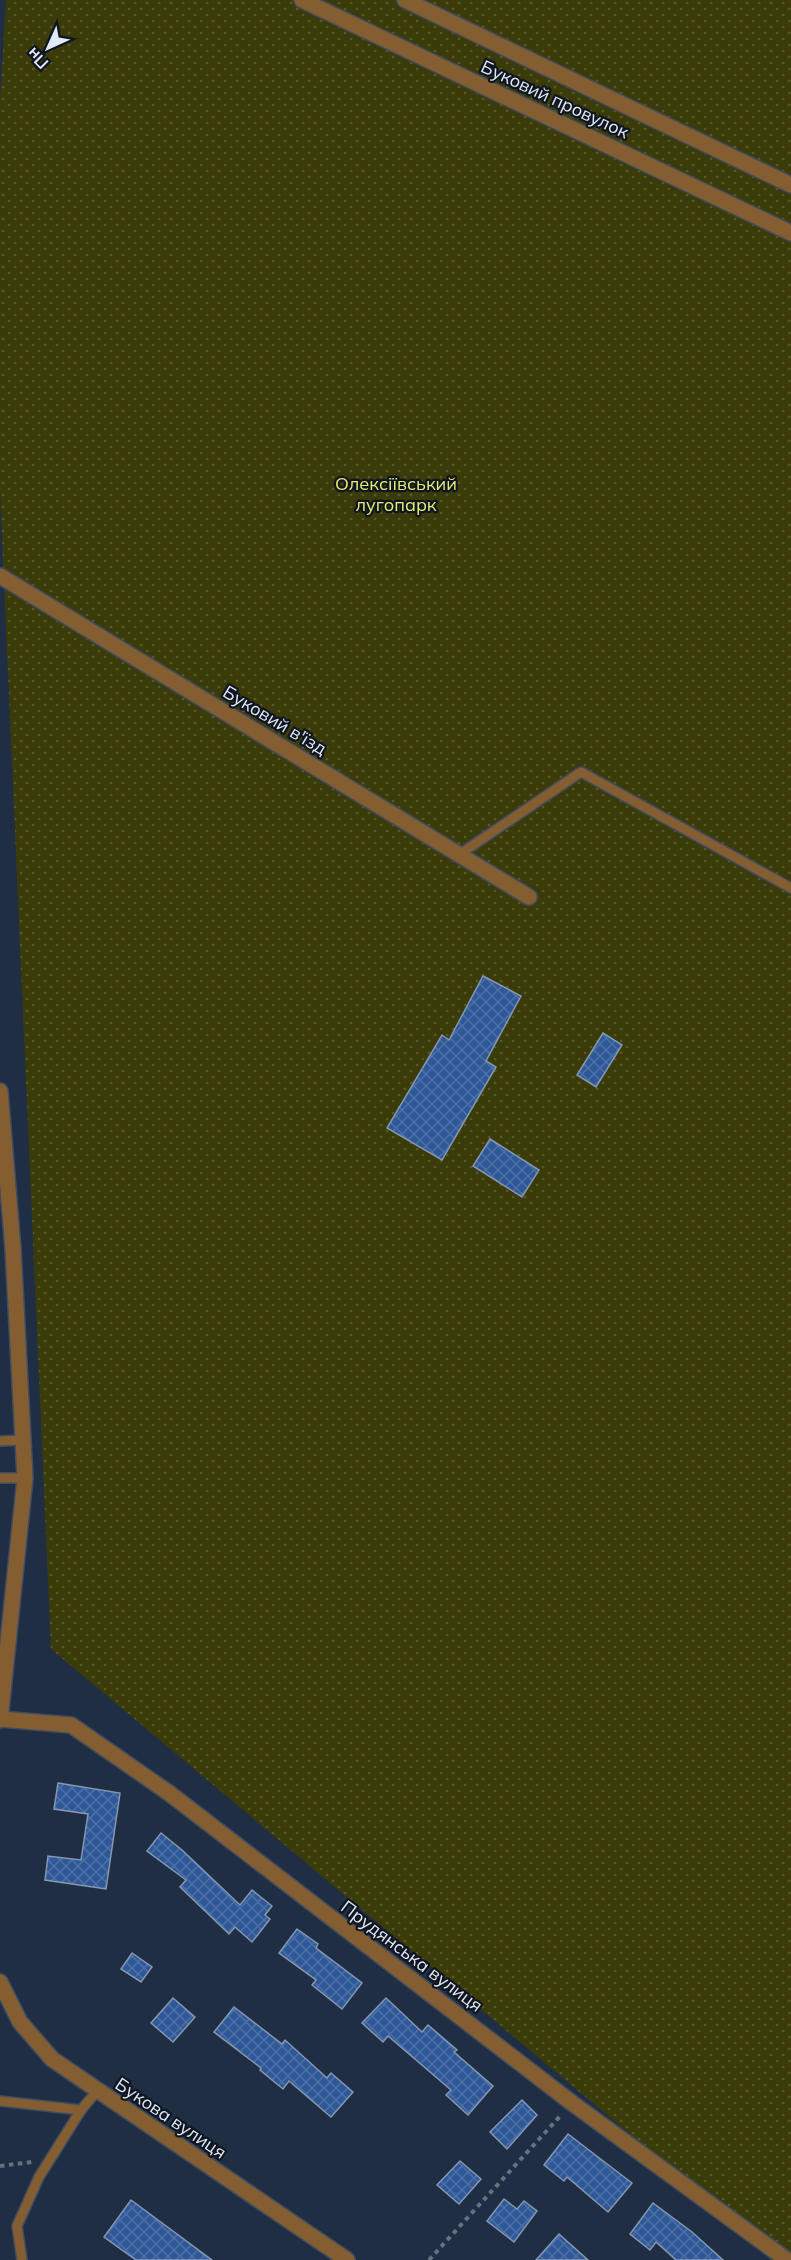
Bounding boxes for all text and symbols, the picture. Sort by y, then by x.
north arrow [18,18,78,78]
text: Пн [22,44,52,74]
street label: Буковий провулок [477,55,633,143]
park label: Олексіївський лугопарк [335,472,457,516]
street label: Буковий в'їзд [219,680,331,760]
street label: Прудянська вулиця [337,1895,487,2017]
street label: Букова вулиця [111,2072,231,2164]

